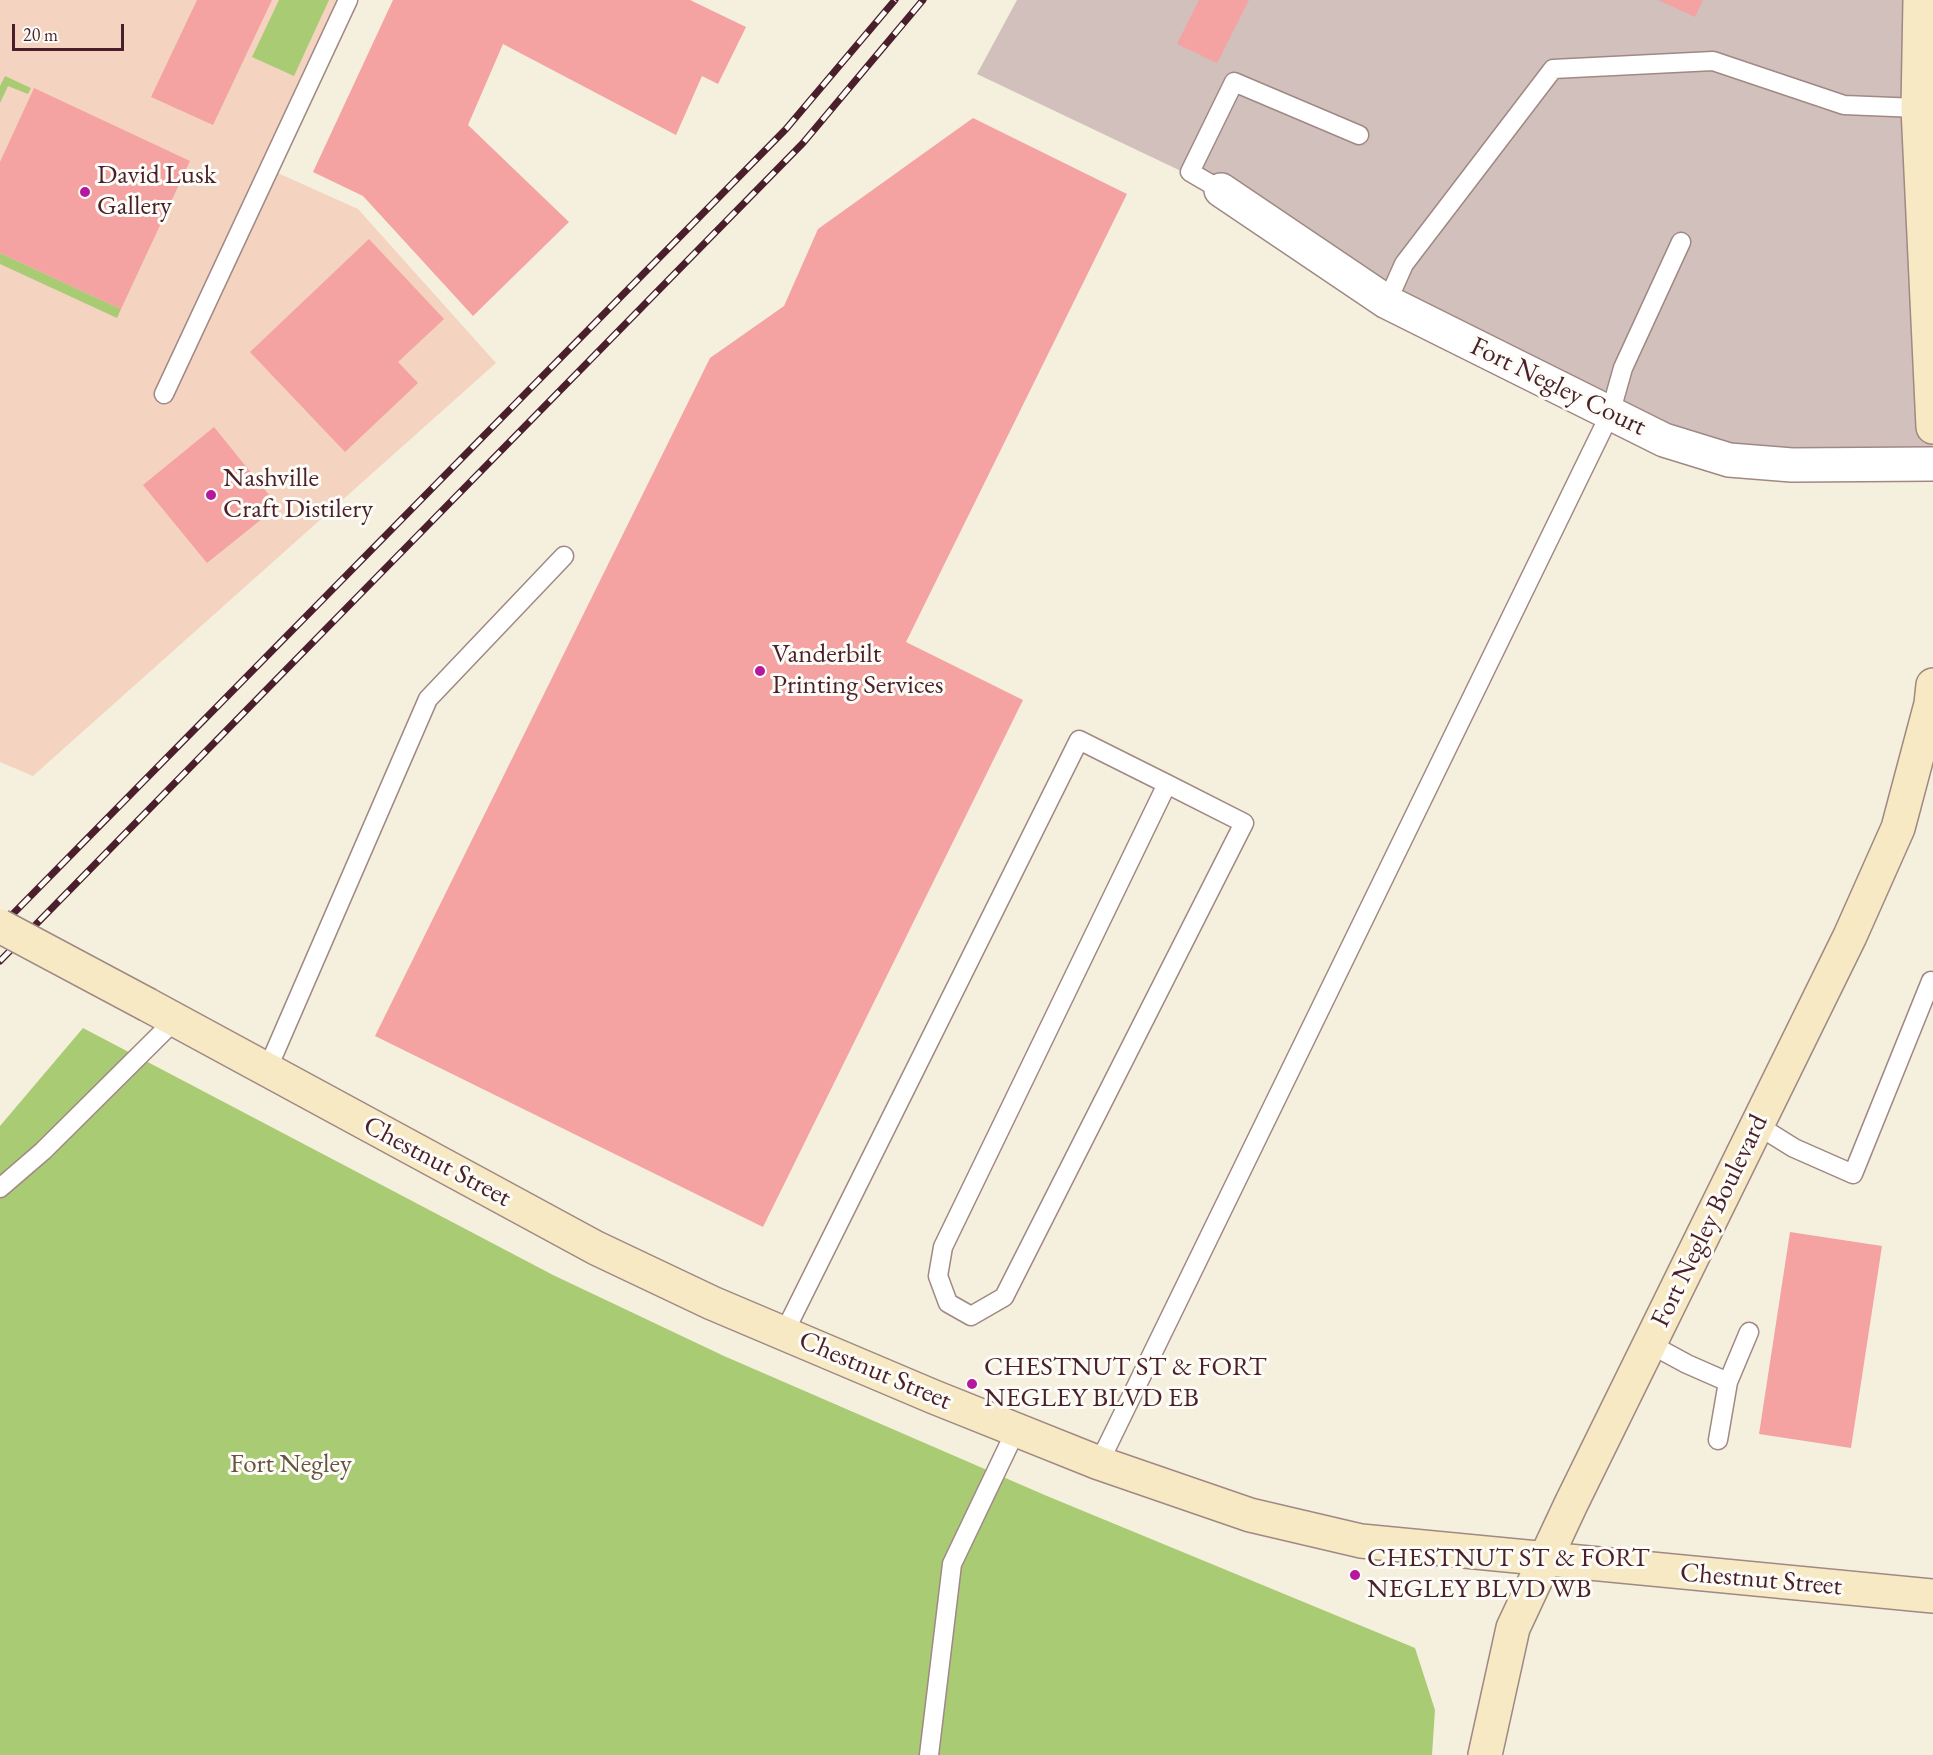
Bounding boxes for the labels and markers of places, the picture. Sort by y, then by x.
place label: David Lusk Gallery [97,160,216,223]
marker: David Lusk Gallery [78,185,92,199]
place label: Nashville Craft Distilery [223,463,373,526]
marker: Nashville Craft Distilery [204,488,218,502]
place label: Vanderbilt Printing Services [772,639,944,702]
marker: Vanderbilt Printing Services [753,664,767,678]
place label: CHESTNUT ST & FORT NEGLEY BLVD EB [984,1352,1267,1415]
marker: CHESTNUT ST & FORT NEGLEY BLVD EB [965,1377,979,1391]
place label: CHESTNUT ST & FORT NEGLEY BLVD WB [1367,1543,1650,1606]
marker: CHESTNUT ST & FORT NEGLEY BLVD WB [1348,1568,1362,1582]

